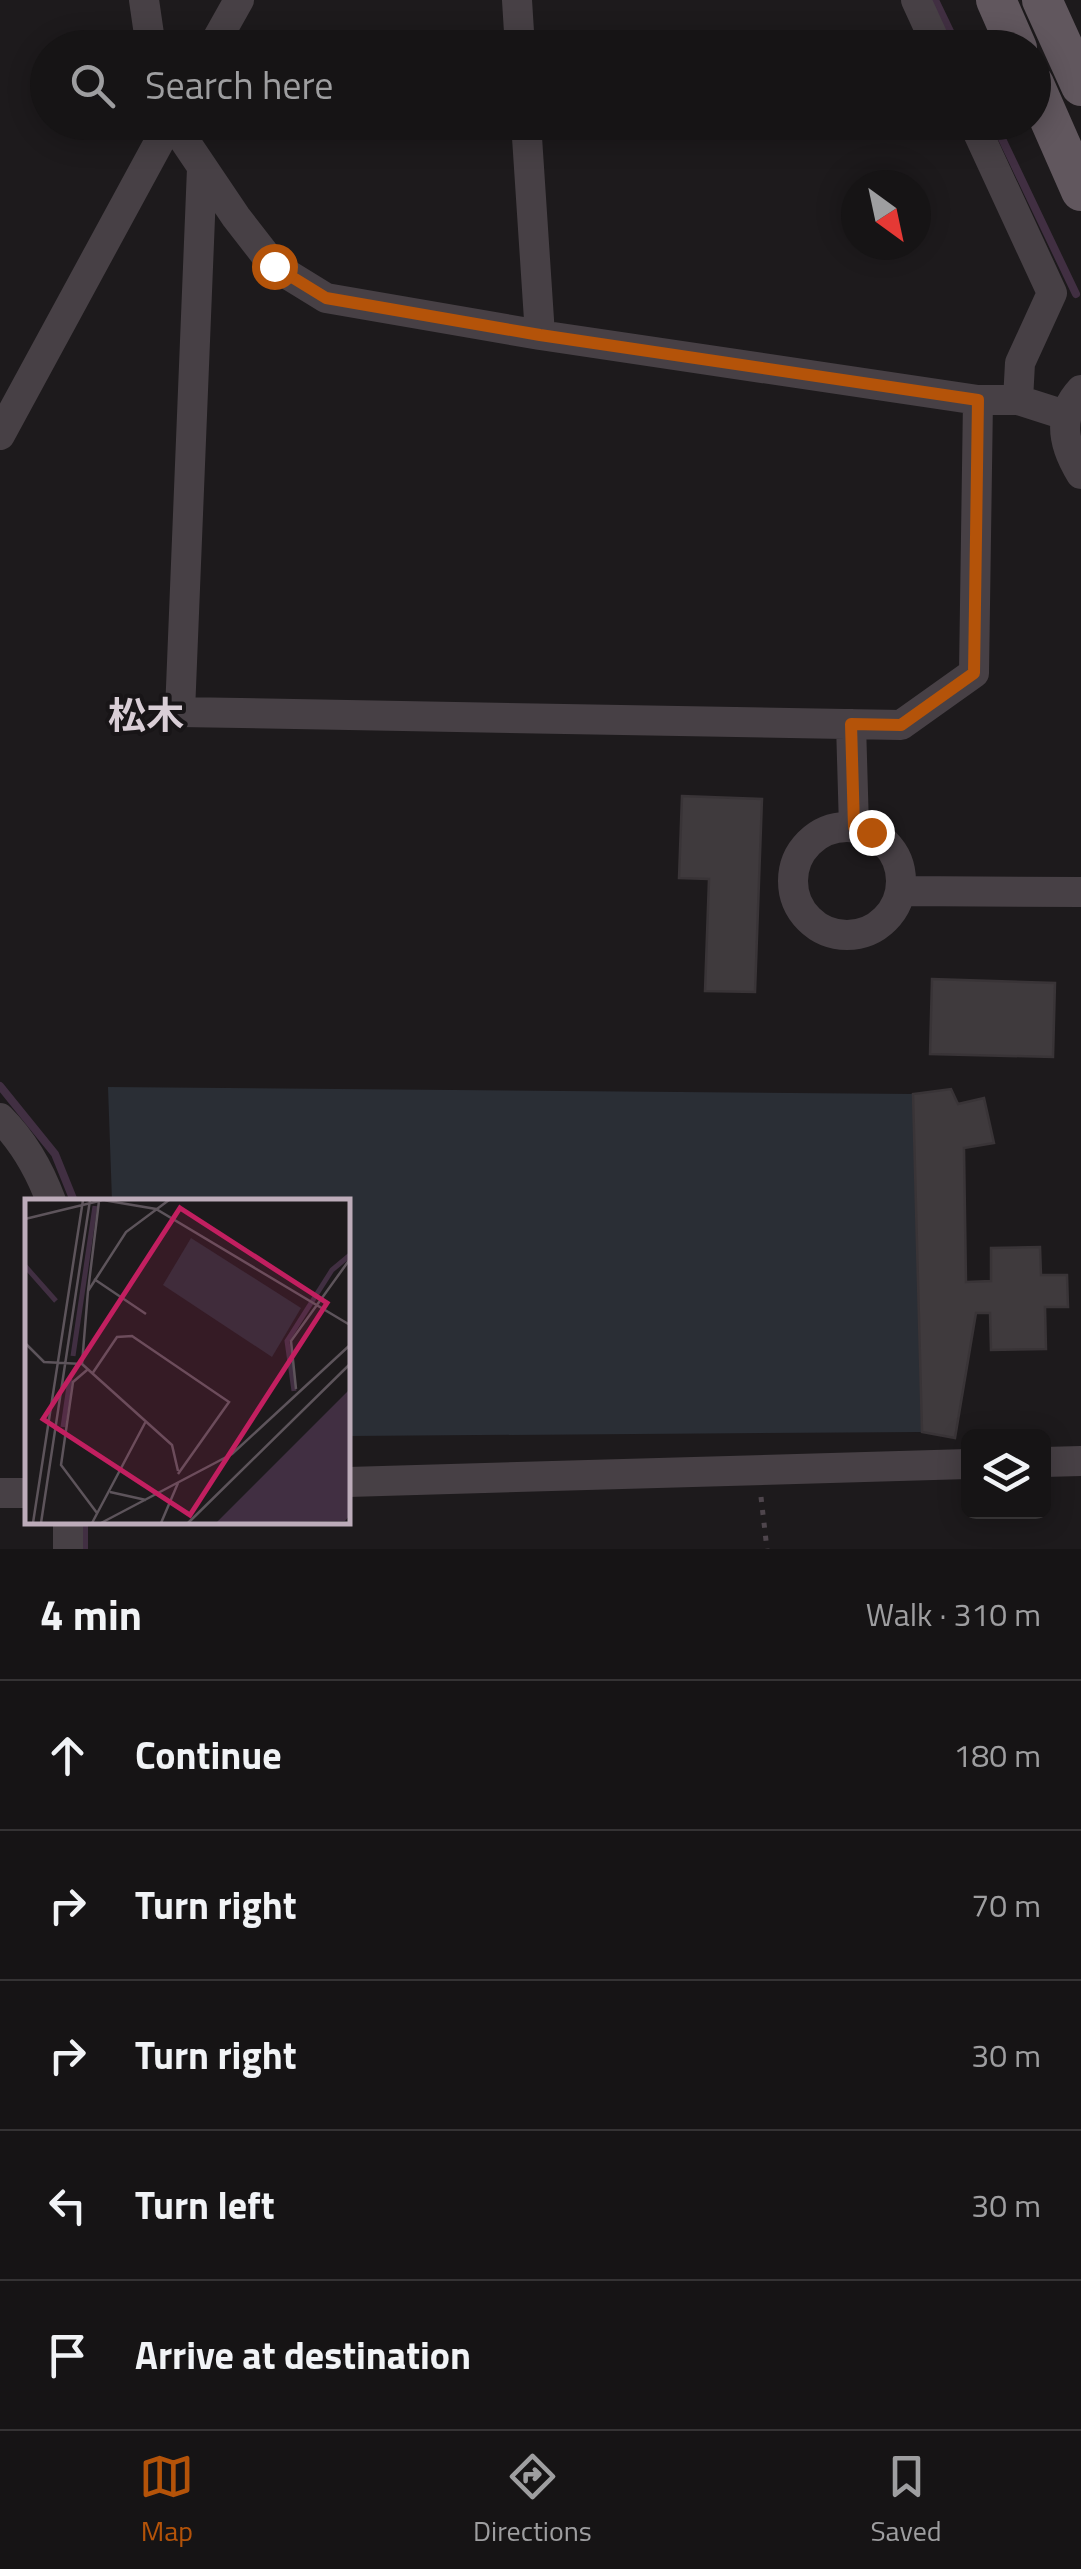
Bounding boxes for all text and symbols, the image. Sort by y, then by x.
search box [30,30,1051,140]
text: Search here [145,56,333,114]
icon: search [65,58,120,113]
north arrow [841,170,931,260]
route start [252,244,298,290]
district label: 松木 [108,686,184,744]
route end [849,810,895,856]
inset map [25,1199,350,1524]
map controls [961,1429,1051,1519]
button: layers [961,1429,1051,1519]
text: 4 min [40,1582,142,1646]
text: Walk · 310 m [866,1590,1041,1638]
text: Continue [135,1726,282,1784]
icon: ahead [40,1728,95,1783]
text: 180 m [953,1731,1041,1779]
text: Turn right [135,1876,297,1934]
icon: right [40,1878,95,1933]
text: 70 m [971,1881,1041,1929]
text: Turn right [135,2026,297,2084]
icon: right [40,2028,95,2083]
text: 30 m [971,2031,1041,2079]
text: Turn left [135,2176,275,2234]
icon: left [40,2178,95,2233]
text: 30 m [971,2181,1041,2229]
text: Arrive at destination [135,2326,471,2384]
icon: arrive [40,2328,95,2383]
tab: Map [139,2449,194,2552]
tab: Directions [473,2449,592,2552]
tab: Saved [870,2449,942,2552]

